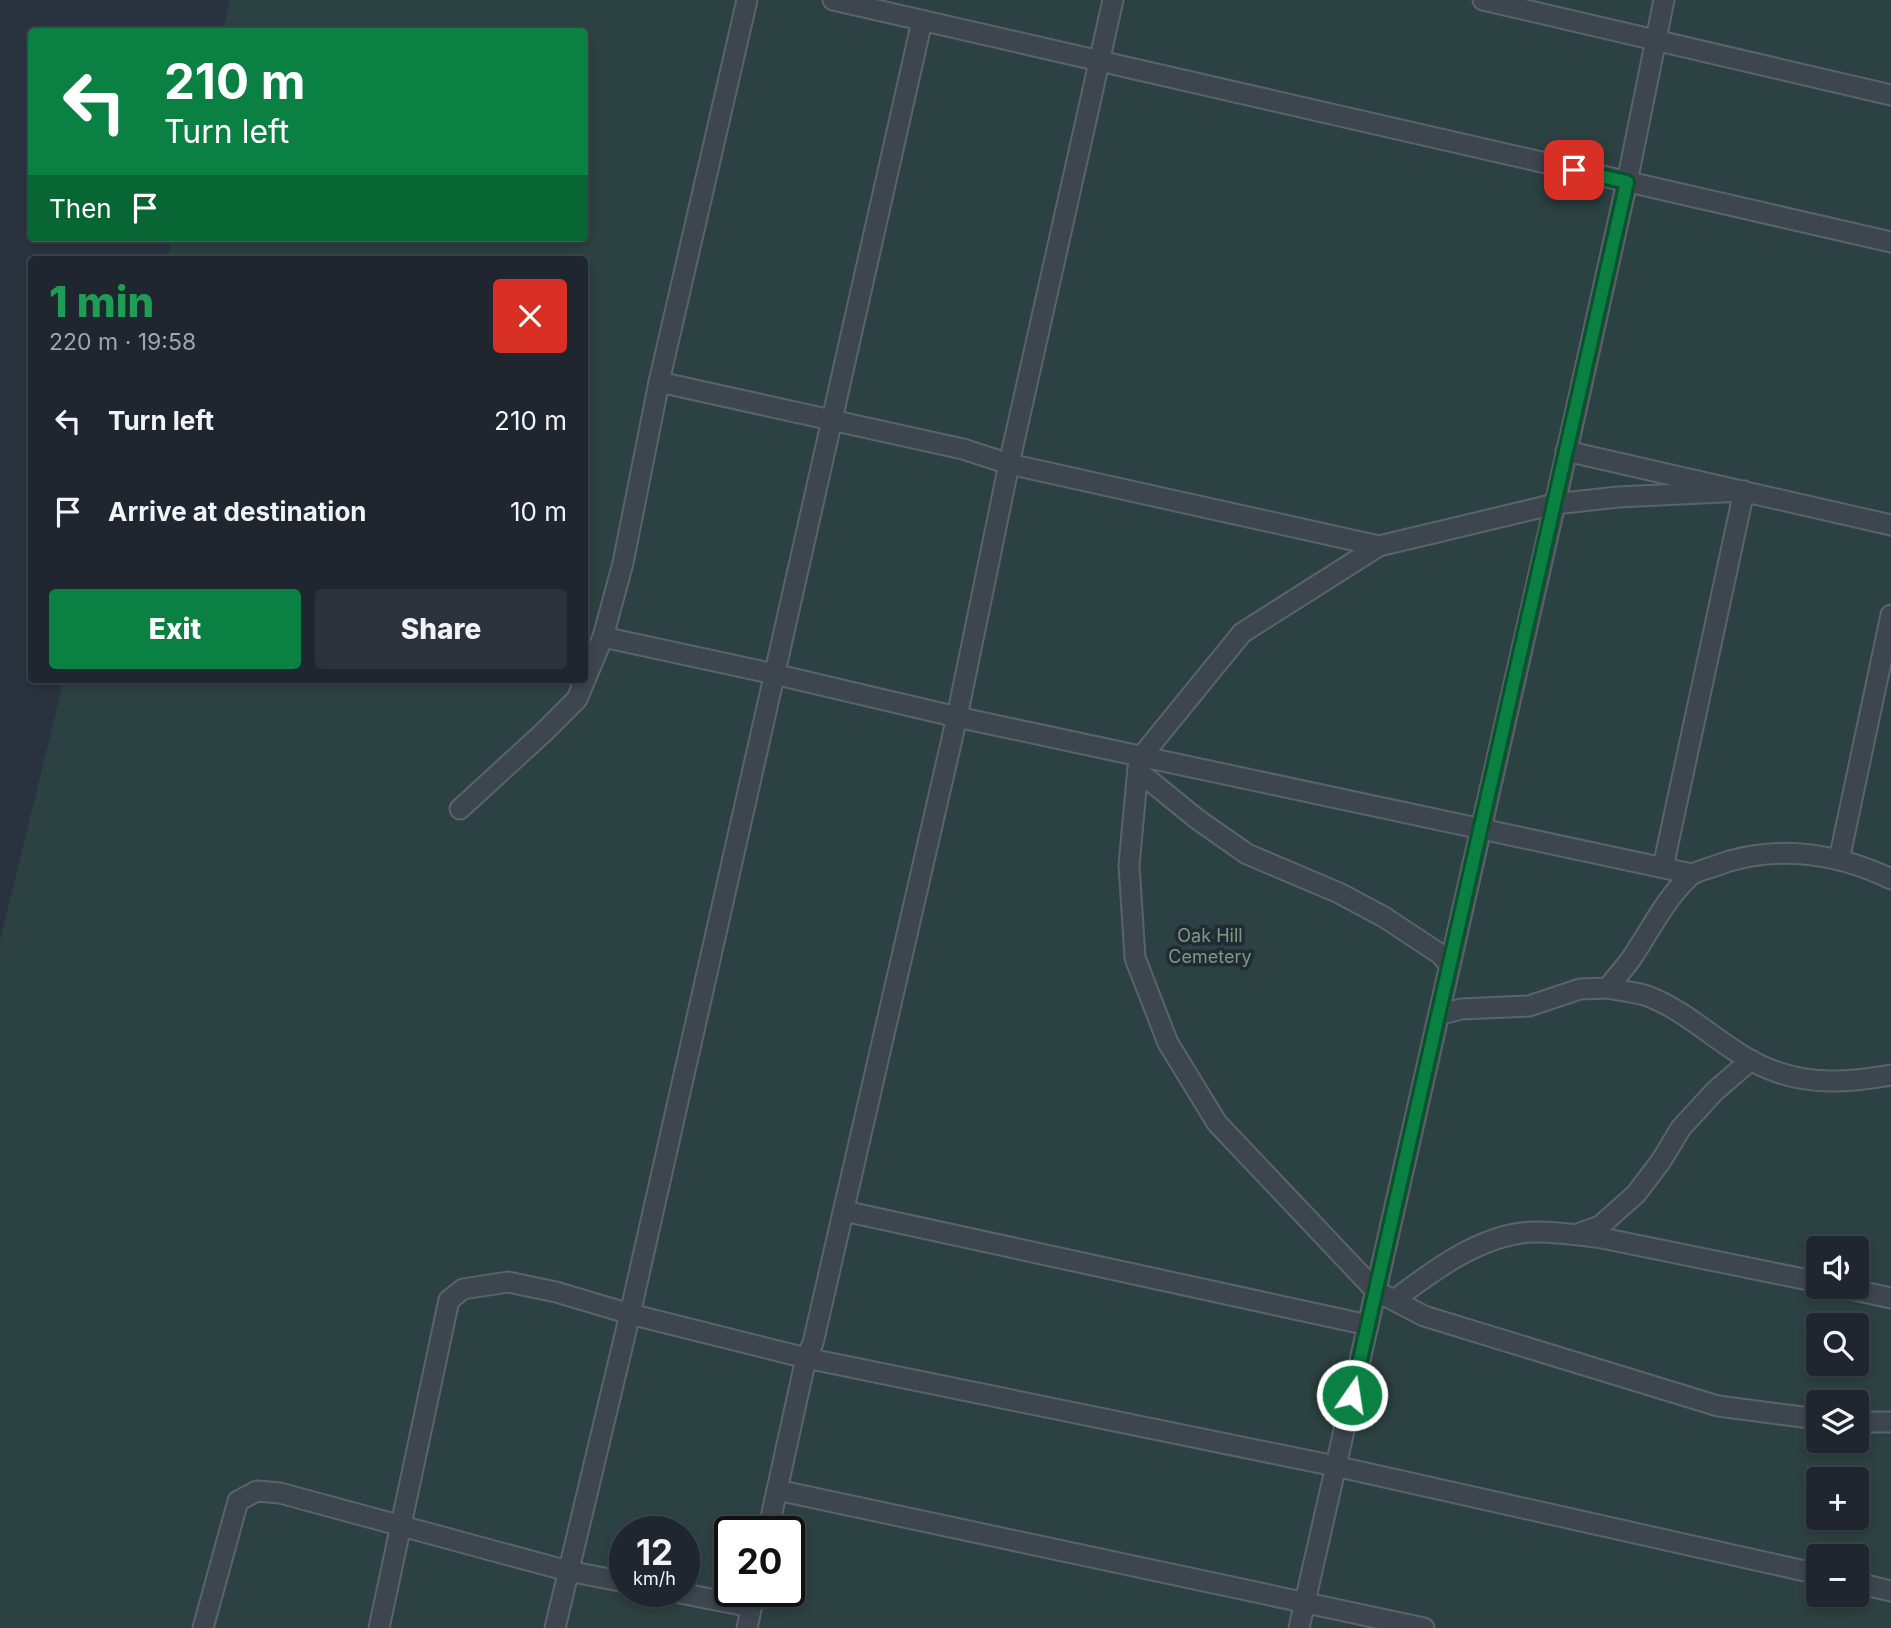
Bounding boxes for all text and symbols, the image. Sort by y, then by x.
text: 210 m [164,52,305,111]
icon: left [49,56,140,147]
text: Turn left [164,112,289,151]
pin [1544,140,1604,200]
icon: arrive [1555,151,1593,189]
icon: arrive [126,189,164,227]
text: Then [49,193,112,224]
text: 1 min [49,276,154,327]
button: close [493,279,567,353]
text: 220 m · 19:58 [49,328,196,356]
icon: left [49,402,87,440]
text: Turn left [108,405,214,436]
text: 210 m [494,405,567,436]
icon: arrive [49,493,87,531]
text: Arrive at destination [108,496,367,527]
text: 10 m [510,496,567,527]
button: Exit [49,589,301,669]
button: Share [315,589,567,669]
park label: Oak Hill Cemetery [1168,925,1252,967]
map controls [1806,1236,1869,1607]
button: sound [1806,1236,1869,1299]
button: search [1806,1313,1869,1376]
position arrow [1315,1358,1389,1432]
button: layers [1806,1390,1869,1453]
button: + [1806,1467,1869,1530]
speed limit sign: 20 [714,1516,805,1607]
text: 12 [636,1531,673,1573]
button: − [1806,1544,1869,1607]
text: km/h [633,1568,676,1589]

